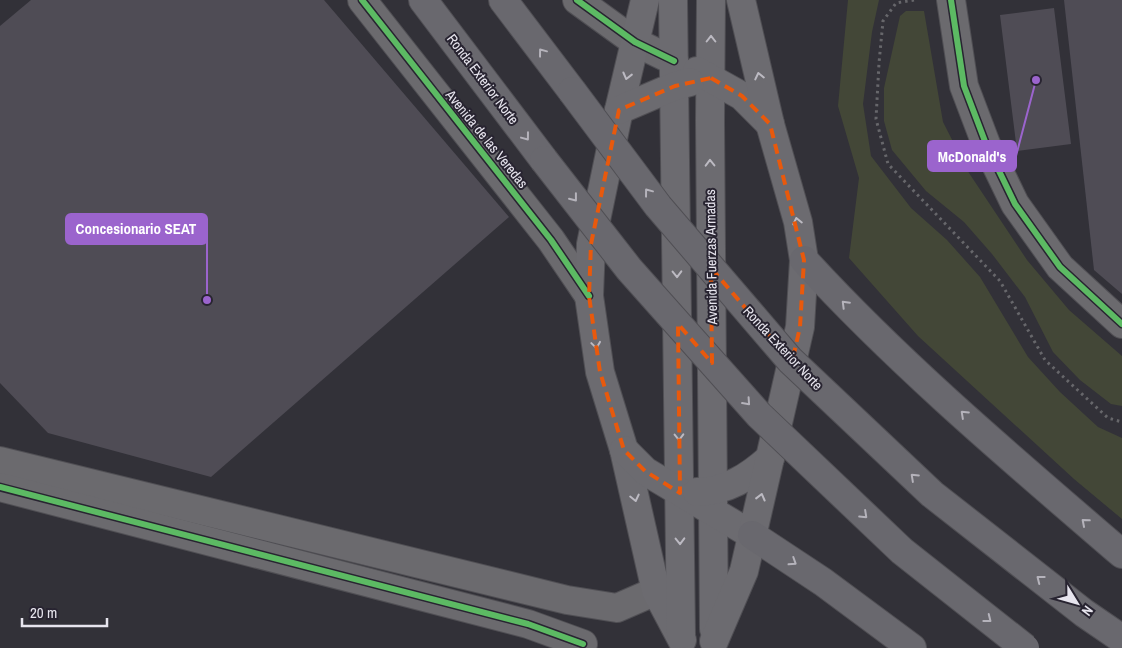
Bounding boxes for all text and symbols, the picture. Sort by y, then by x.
street label: Ronda Exterior Norte [443,30,523,128]
one-way arrow [706,35,716,42]
one-way arrow [540,49,548,58]
one-way arrow [622,71,633,80]
one-way arrow [754,72,765,81]
street label: Avenida de las Veredas [441,86,532,192]
one-way arrow [520,131,529,141]
callout: McDonald's [928,141,1016,171]
text: McDonald's [938,146,1006,167]
one-way arrow [705,159,715,166]
one-way arrow [645,188,654,198]
street label: Avenida Fuerzas Armadas [701,189,721,326]
one-way arrow [568,192,576,201]
callout: Concesionario SEAT [66,214,207,244]
one-way arrow [792,216,803,225]
text: Concesionario SEAT [76,218,197,239]
one-way arrow [672,271,682,279]
one-way arrow [841,300,850,309]
street label: Ronda Exterior Norte [739,302,827,394]
one-way arrow [590,341,601,349]
one-way arrow [741,396,750,405]
one-way arrow [960,411,969,420]
one-way arrow [674,434,684,441]
one-way arrow [910,474,919,483]
one-way arrow [755,492,766,501]
one-way arrow [629,493,640,502]
one-way arrow [858,509,867,518]
one-way arrow [1082,519,1091,528]
one-way arrow [675,538,685,546]
one-way arrow [787,556,796,565]
one-way arrow [1037,576,1046,584]
north arrow [1052,578,1102,628]
scale bar [22,596,108,628]
text: 20 m [30,602,57,623]
text: N [1078,602,1097,620]
one-way arrow [982,613,992,622]

